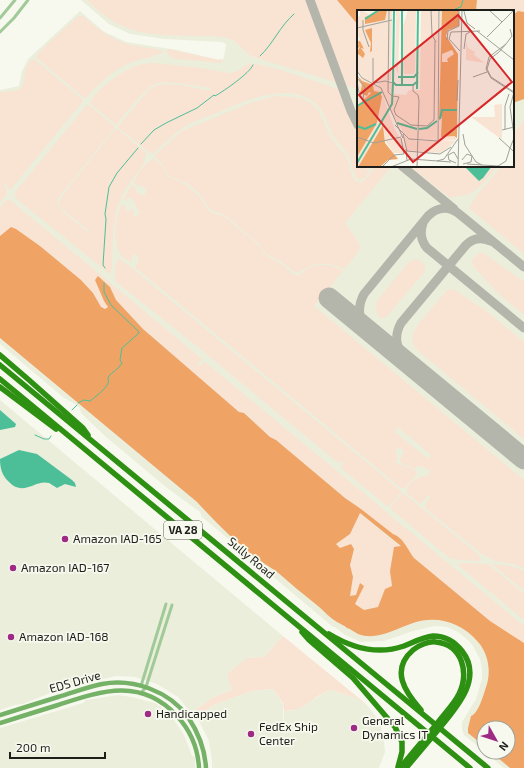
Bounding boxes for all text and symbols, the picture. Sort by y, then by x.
inset map [357,10,514,167]
road number: VA 28 [164,521,202,539]
place label: Amazon IAD-165 [73,531,162,545]
marker: Amazon IAD-165 [60,534,70,544]
street label: Sully Road [225,534,278,581]
place label: Amazon IAD-167 [21,560,110,574]
marker: Amazon IAD-167 [8,563,18,573]
place label: Amazon IAD-168 [19,629,109,643]
marker: Amazon IAD-168 [6,632,16,642]
street label: EDS Drive [48,667,102,695]
place label: Handicapped [156,706,227,720]
marker: Handicapped [143,709,153,719]
place label: General Dynamics IT [362,713,428,741]
place label: FedEx Ship Center [259,719,318,747]
north arrow [476,720,516,760]
marker: General Dynamics IT [349,723,359,733]
marker: FedEx Ship Center [246,729,256,739]
scale bar [10,734,105,760]
text: N [497,739,512,754]
text: 200 m [16,740,50,754]

